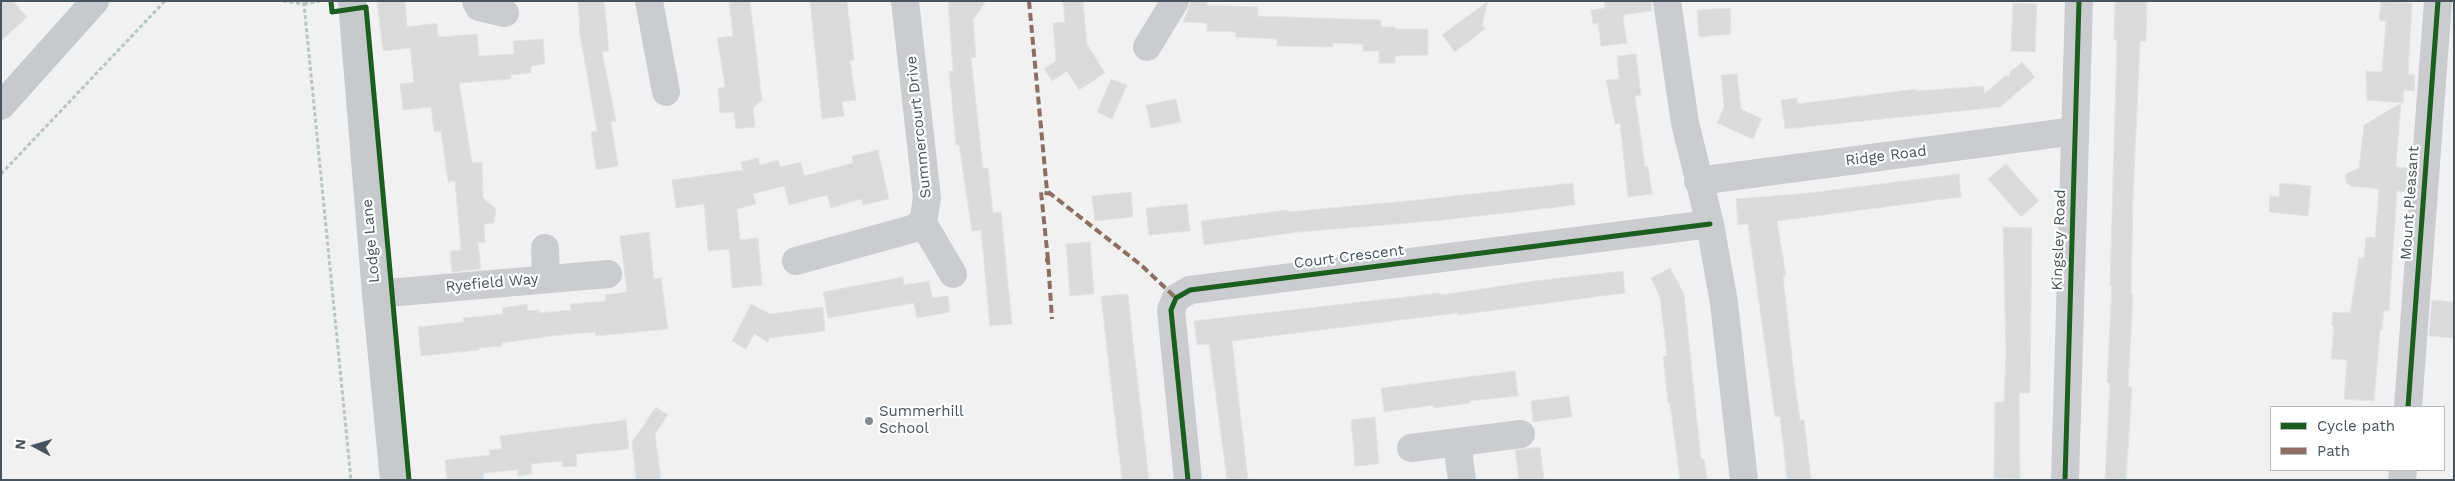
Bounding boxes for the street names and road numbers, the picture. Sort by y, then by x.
street label: Summercourt Drive [903,55,935,199]
street label: Ridge Road [1844,142,1928,170]
street label: Mount Pleasant [2397,145,2423,261]
street label: Kingsley Road [2048,189,2070,291]
street label: Lodge Lane [358,198,384,284]
street label: Court Crescent [1293,241,1405,273]
street label: Ryefield Way [445,270,539,296]

